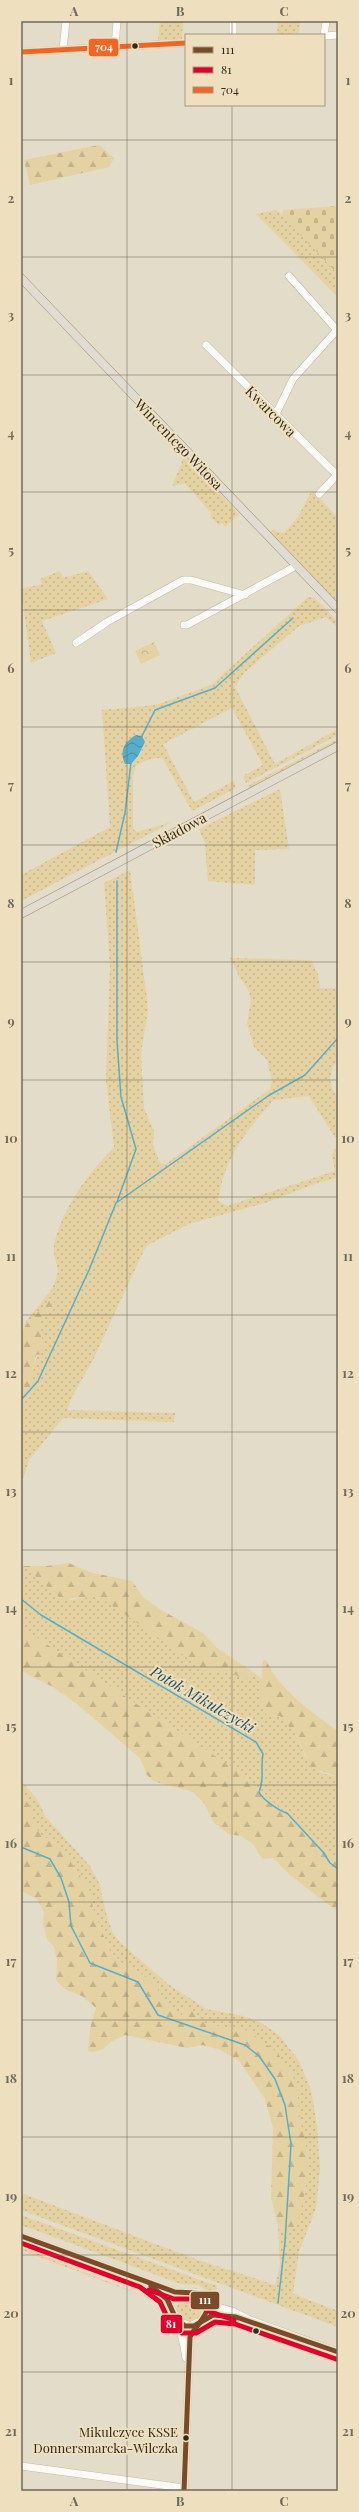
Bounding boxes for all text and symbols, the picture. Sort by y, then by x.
text: A [69,2,79,19]
text: B [176,2,185,19]
text: C [279,2,289,19]
legend [185,34,325,106]
line badge: 704 [88,38,119,57]
text: 704 [95,39,113,54]
unlabelled marker [130,41,140,51]
text: 111 [221,41,235,57]
text: 81 [221,61,232,77]
text: 1 [9,71,14,88]
text: 1 [346,71,351,88]
text: 704 [221,81,239,97]
text: 2 [8,189,15,206]
text: 2 [345,189,352,206]
text: 3 [8,306,14,323]
text: 3 [345,306,351,323]
street label: Kwarcowa [241,381,301,441]
street label: Wincentego Witosa [130,394,227,494]
text: 4 [8,424,15,441]
text: 4 [345,424,352,441]
text: 5 [8,541,14,558]
text: 5 [345,541,351,558]
text: 6 [7,659,15,676]
text: 6 [344,659,352,676]
text: 7 [8,776,14,793]
text: 7 [345,776,351,793]
street label: Składowa [148,808,210,852]
text: 8 [7,894,15,911]
text: 8 [344,894,352,911]
text: 9 [7,1012,15,1029]
text: 9 [344,1012,352,1029]
text: 10 [4,1129,18,1146]
text: 10 [341,1129,355,1146]
text: 11 [6,1247,16,1264]
text: 11 [343,1247,353,1264]
text: 12 [5,1364,17,1381]
text: 12 [342,1364,354,1381]
text: 13 [5,1482,17,1499]
text: 13 [342,1482,354,1499]
text: 14 [5,1599,17,1616]
text: 14 [342,1599,354,1616]
water label: Potok Mikulczycki [146,1660,259,1737]
text: 15 [6,1717,16,1734]
text: 15 [343,1717,353,1734]
text: 16 [5,1834,17,1851]
text: 16 [342,1834,354,1851]
text: 17 [6,1952,17,1969]
text: 17 [343,1952,354,1969]
text: 18 [5,2069,17,2086]
text: 18 [342,2069,354,2086]
text: 19 [5,2187,17,2204]
text: 19 [342,2187,354,2204]
line badge: 111 [190,2291,220,2310]
text: 111 [199,2292,211,2307]
text: 20 [3,2304,19,2321]
text: 20 [340,2304,356,2321]
line badge: 81 [160,2314,183,2334]
text: 81 [166,2316,176,2331]
unlabelled marker [251,2326,261,2336]
text: 21 [5,2422,17,2439]
text: 21 [342,2422,354,2439]
place label: Mikulczyce KSSE Donnersmarcka-Wilczka [33,2423,179,2456]
marker: Mikulczyce KSSE Donnersmarcka-Wilczka [181,2433,191,2443]
text: A [69,2492,79,2509]
text: B [176,2492,185,2509]
text: C [279,2492,289,2509]

